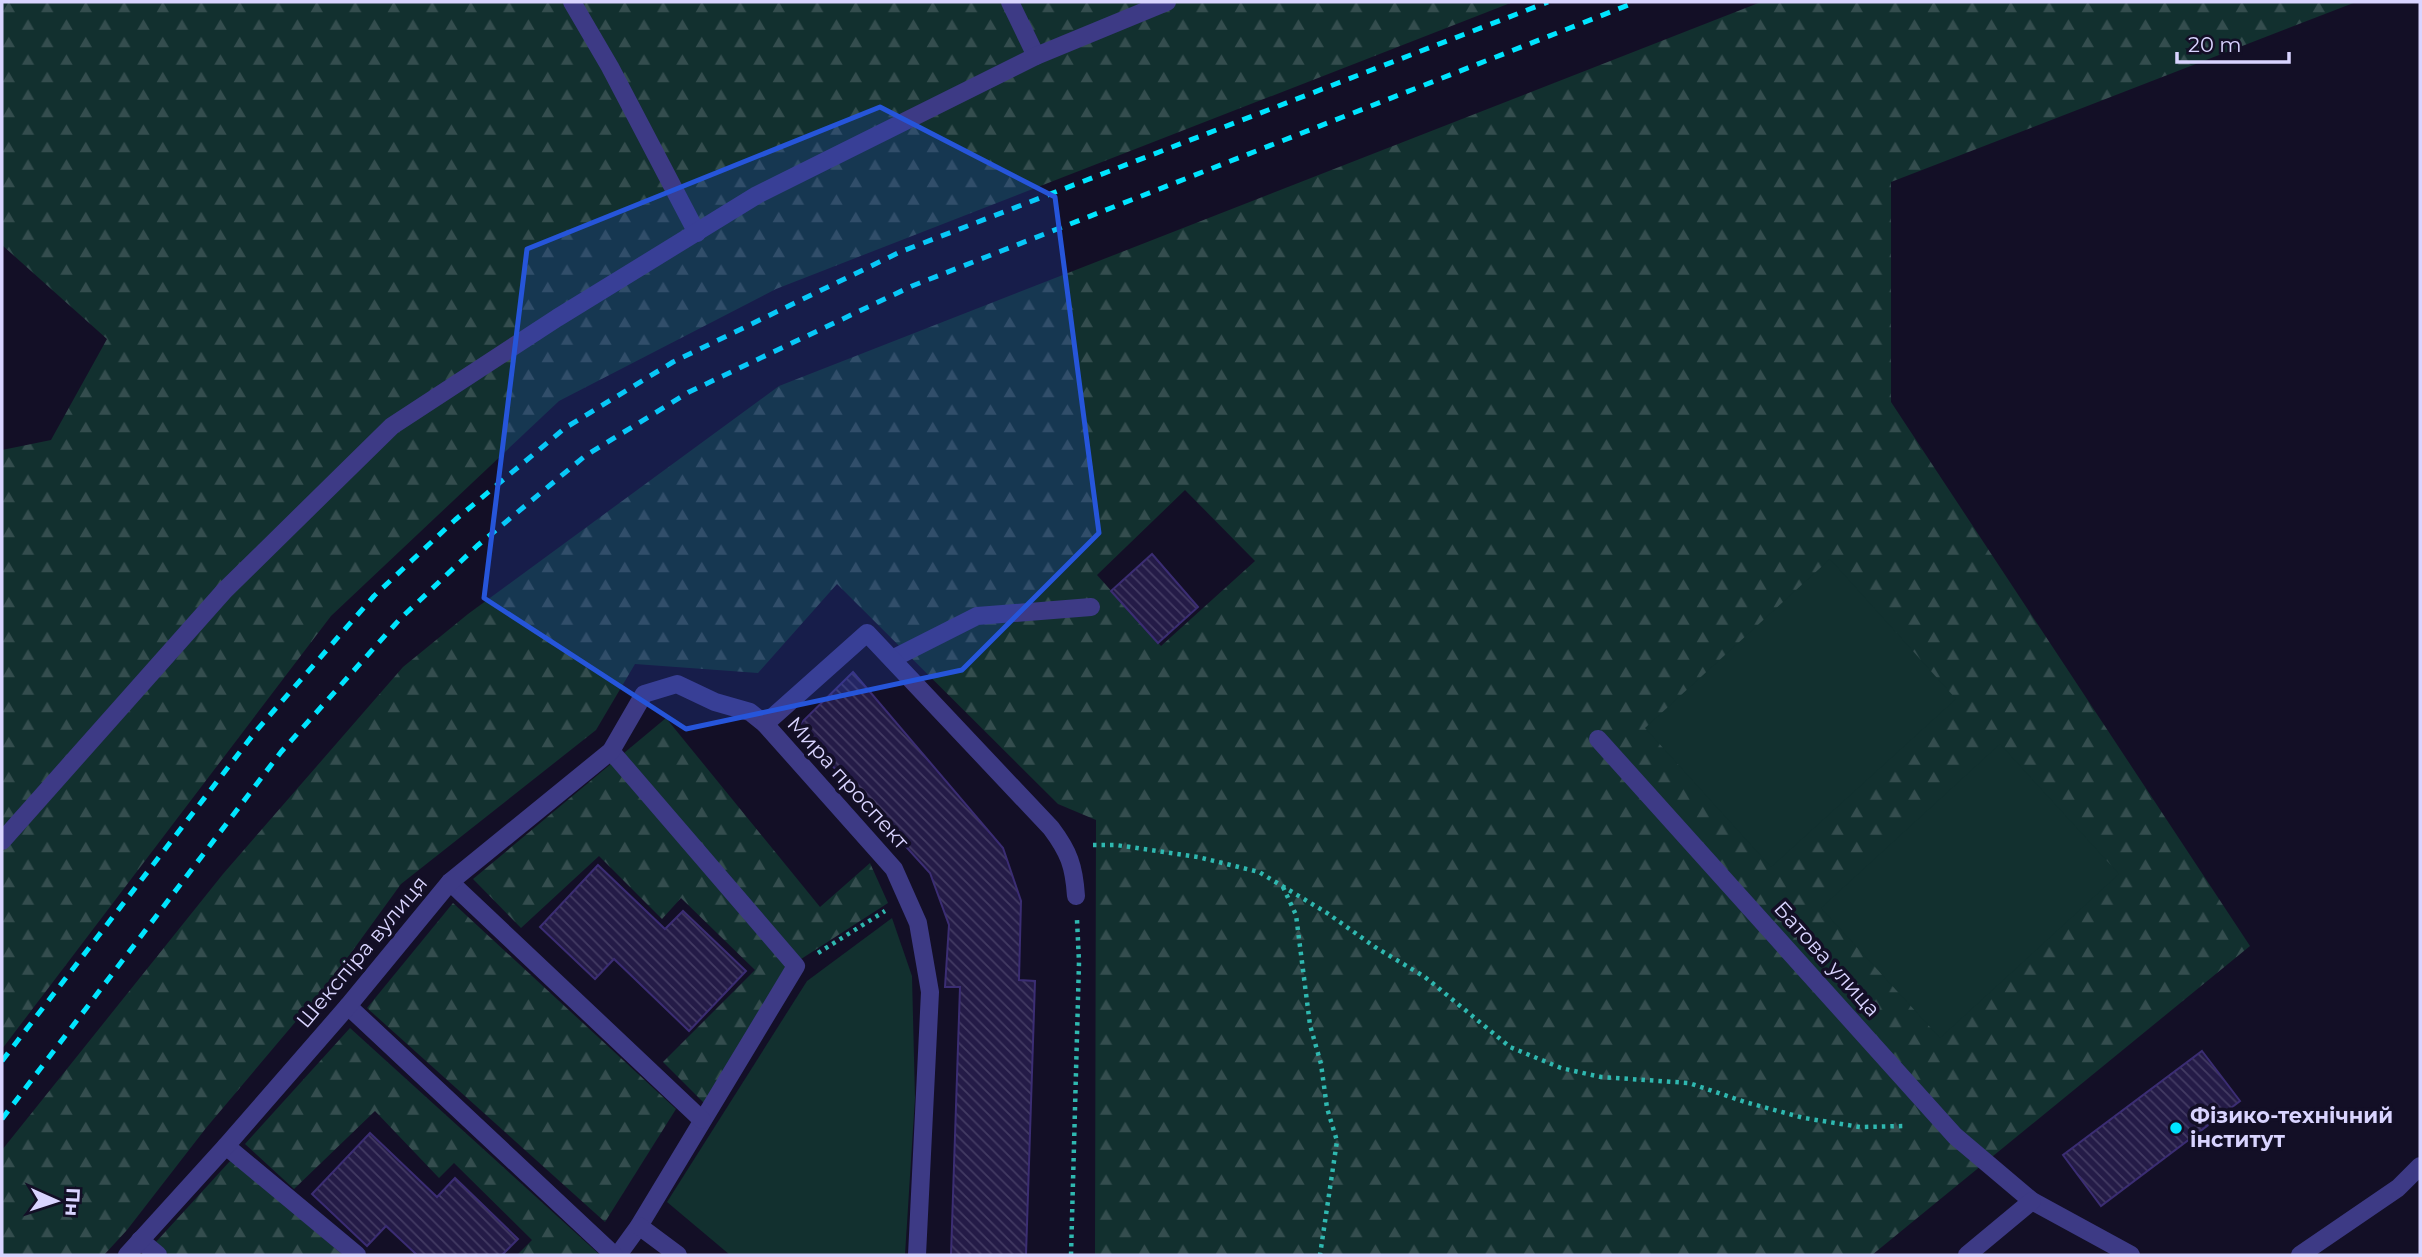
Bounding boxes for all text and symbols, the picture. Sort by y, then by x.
scale bar [2177,21,2289,65]
text: 20 m [2188,32,2242,57]
street label: Мира проспект [782,711,914,854]
street label: Шекспіра вулиця [291,871,432,1033]
street label: Батова улица [1769,896,1886,1021]
place label: Фізико-технічний інститут [2190,1103,2393,1152]
marker: Фізико-технічний інститут [2168,1120,2184,1136]
north arrow [21,1166,91,1236]
text: Пн [60,1187,85,1217]

